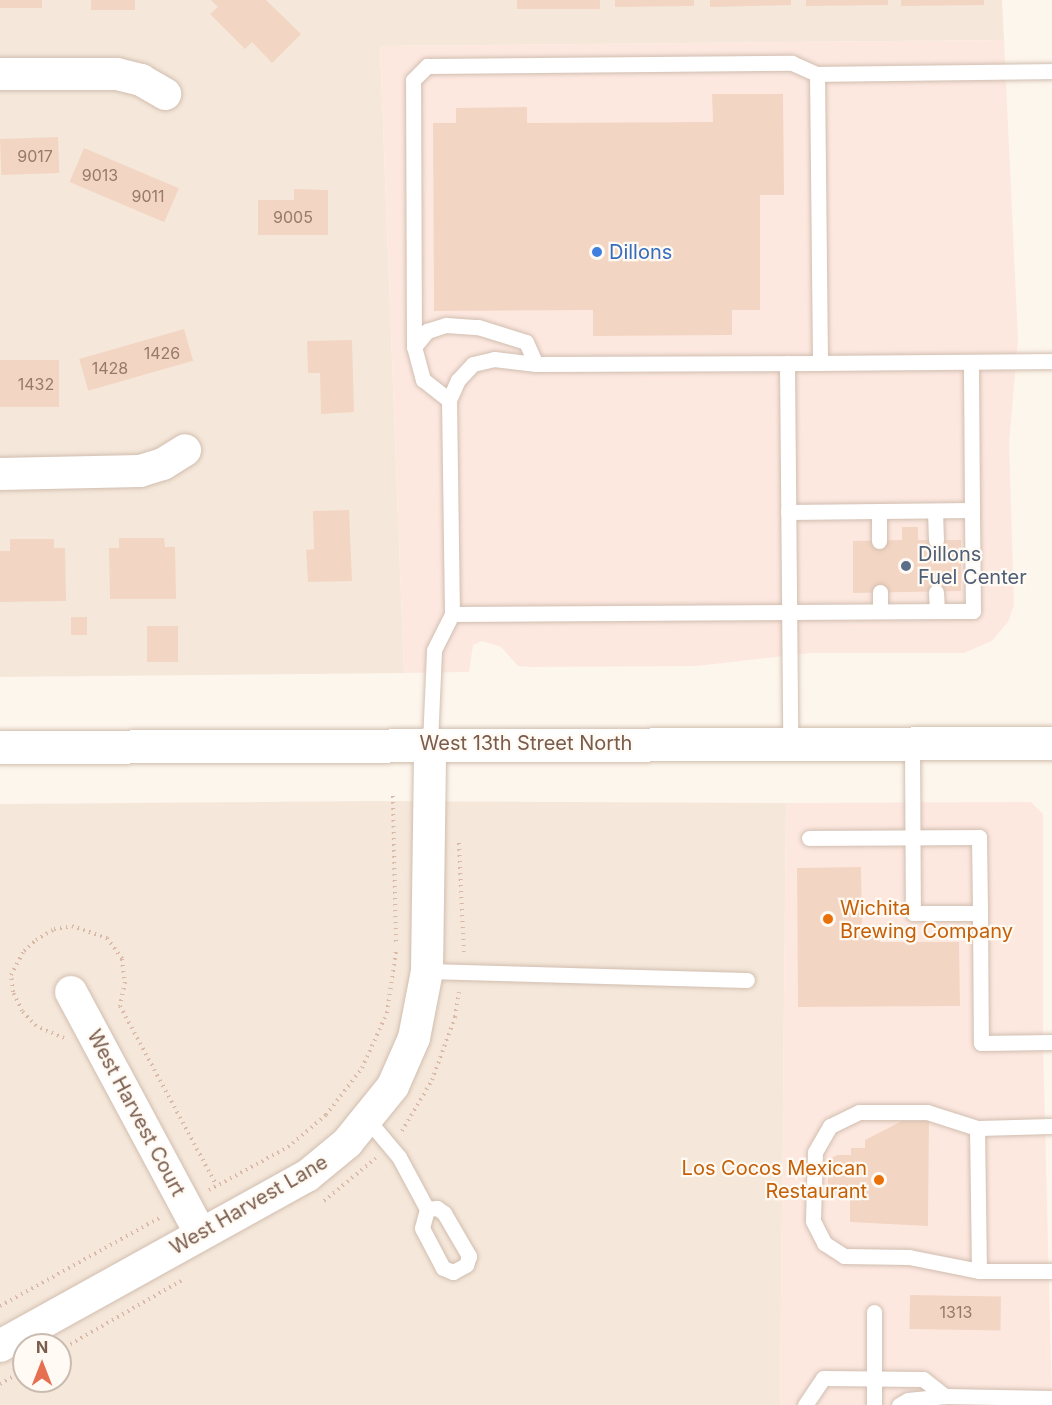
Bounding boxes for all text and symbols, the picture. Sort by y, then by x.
house number: 9017 [17,146,53,166]
house number: 9013 [82,165,118,185]
house number: 9011 [131,186,165,206]
house number: 9005 [273,207,313,227]
place label: Dillons [609,240,672,264]
marker: Dillons [590,245,604,259]
house number: 1426 [144,343,180,363]
house number: 1428 [92,358,128,378]
house number: 1432 [18,374,54,394]
place label: Dillons Fuel Center [918,542,1027,589]
marker: Dillons Fuel Center [899,559,913,573]
street label: West 13th Street North [420,731,632,755]
place label: Wichita Brewing Company [840,896,1013,943]
marker: Wichita Brewing Company [821,912,835,926]
street label: West Harvest Court [82,1026,190,1200]
street label: West Harvest Lane [166,1150,332,1260]
place label: Los Cocos Mexican Restaurant [682,1156,867,1203]
marker: Los Cocos Mexican Restaurant [872,1173,886,1187]
house number: 1313 [940,1302,972,1322]
north arrow [12,1333,72,1393]
text: N [36,1337,48,1357]

